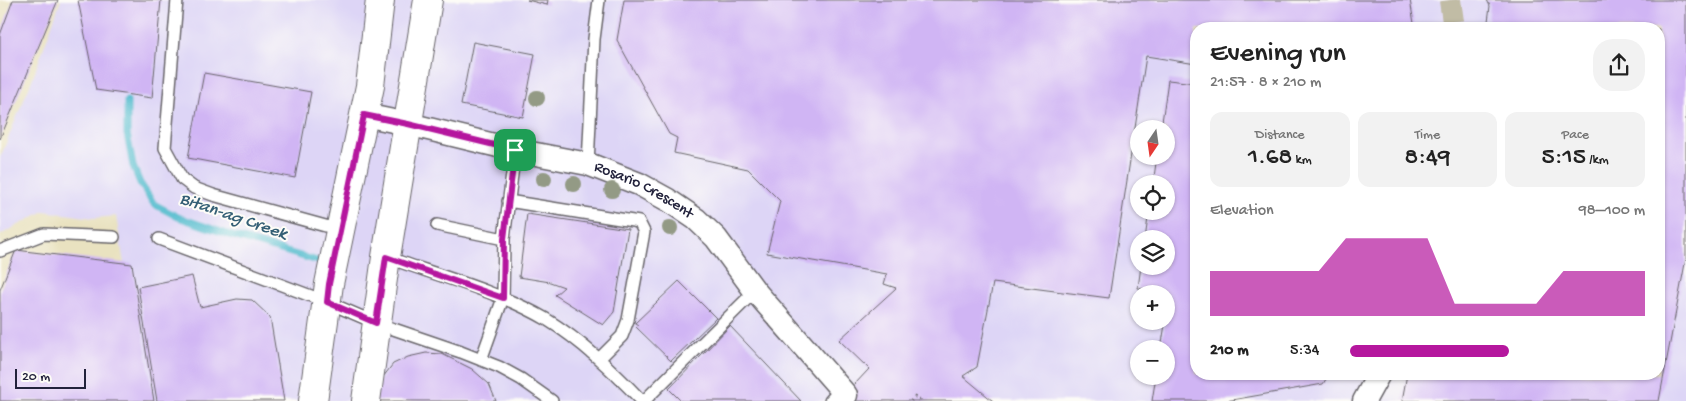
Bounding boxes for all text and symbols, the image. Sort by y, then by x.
text: Evening run [1210,38,1346,71]
button: share [1593,39,1645,91]
text: 21:57 · 8 × 210 m [1210,74,1321,93]
north arrow [1130,120,1175,165]
map controls [1130,120,1175,385]
text: Distance [1255,127,1305,144]
text: Time [1415,127,1440,144]
text: Pace [1561,127,1589,144]
pin [494,129,536,171]
icon: arrive [501,136,529,164]
text: 1.68 [1248,144,1292,173]
text: 8:49 [1405,144,1450,173]
text: 5:15 [1542,144,1586,173]
text: km [1292,152,1312,169]
text: /km [1586,152,1609,169]
street label: Rosario Crescent [591,158,698,225]
button: locate [1130,175,1175,220]
water label: Bitan-ag Creek [177,189,291,246]
text: Elevation [1210,202,1274,221]
text: 98–100 m [1579,202,1645,221]
button: layers [1130,230,1175,275]
button: + [1130,285,1175,330]
button: − [1130,340,1175,385]
text: 210 m [1210,342,1249,361]
text: 5:34 [1290,342,1319,361]
scale bar [15,366,86,389]
text: 20 m [22,369,50,386]

